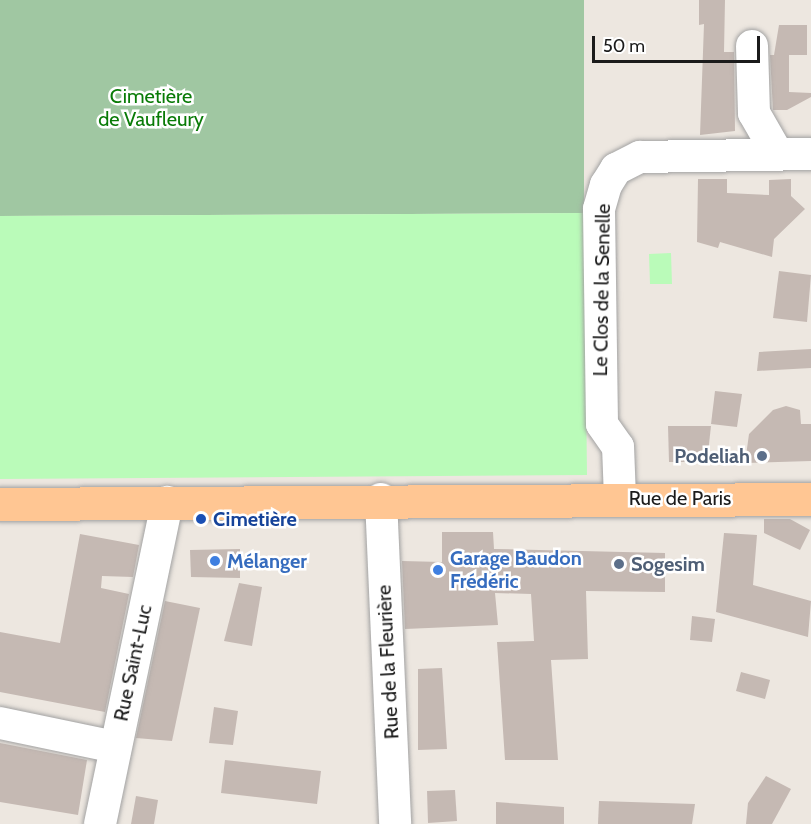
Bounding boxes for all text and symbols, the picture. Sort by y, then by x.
scale bar [595,24,763,62]
text: 50 m [603,35,645,57]
park label: Cimetière de Vaufleury [98,84,204,131]
street label: Le Clos de la Senelle [588,203,616,377]
place label: Podeliah [674,444,750,468]
marker: Podeliah [755,449,769,463]
street label: Rue de Paris [629,486,731,510]
place label: Cimetière [213,507,297,531]
marker: Cimetière [194,512,208,526]
place label: Garage Baudon Frédéric [450,546,582,593]
place label: Mélanger [227,549,307,573]
place label: Sogesim [631,552,705,576]
marker: Mélanger [208,554,222,568]
marker: Sogesim [612,557,626,571]
marker: Garage Baudon Frédéric [431,563,445,577]
street label: Rue de la Fleurière [372,584,404,740]
street label: Rue Saint-Luc [109,603,157,723]

